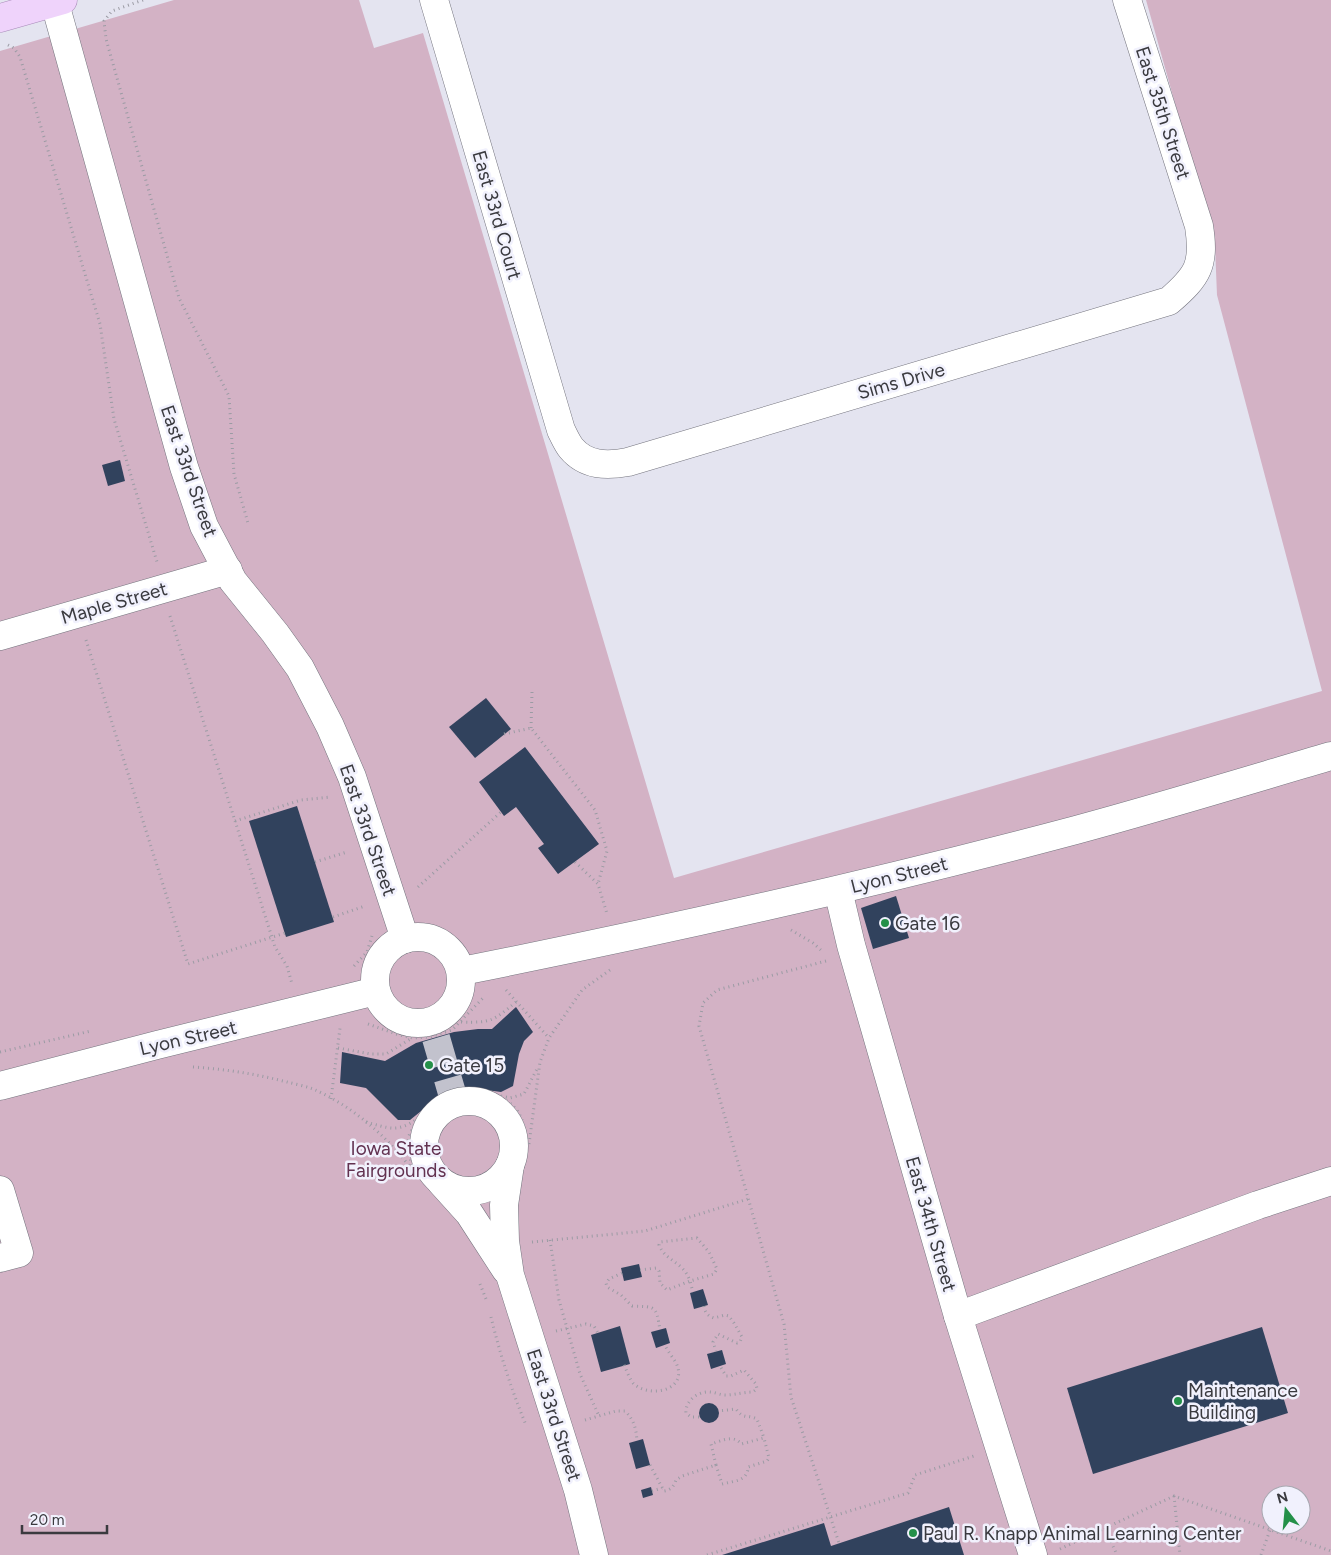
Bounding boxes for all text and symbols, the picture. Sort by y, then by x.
street label: East 35th Street [1131,44,1195,182]
street label: East 33rd Court [468,148,526,282]
street label: Sims Drive [855,358,947,404]
street label: East 33rd Street [156,402,222,540]
street label: Maple Street [58,577,170,629]
street label: East 33rd Street [335,761,401,899]
street label: Lyon Street [848,852,950,898]
place label: Gate 16 [895,912,960,935]
marker: Gate 16 [879,917,891,929]
street label: Lyon Street [137,1016,239,1060]
place label: Gate 15 [439,1054,504,1077]
marker: Gate 15 [423,1059,435,1071]
park label: Iowa State Fairgrounds [346,1137,446,1182]
street label: East 34th Street [901,1154,961,1294]
street label: East 33rd Street [522,1346,586,1484]
place label: Maintenance Building [1188,1379,1298,1424]
marker: Maintenance Building [1172,1395,1184,1407]
north arrow [1261,1485,1311,1535]
text: N [1275,1488,1290,1508]
scale bar [22,1502,108,1534]
text: 20 m [30,1511,64,1529]
place label: Paul R. Knapp Animal Learning Center [923,1522,1242,1545]
marker: Paul R. Knapp Animal Learning Center [907,1527,919,1539]

